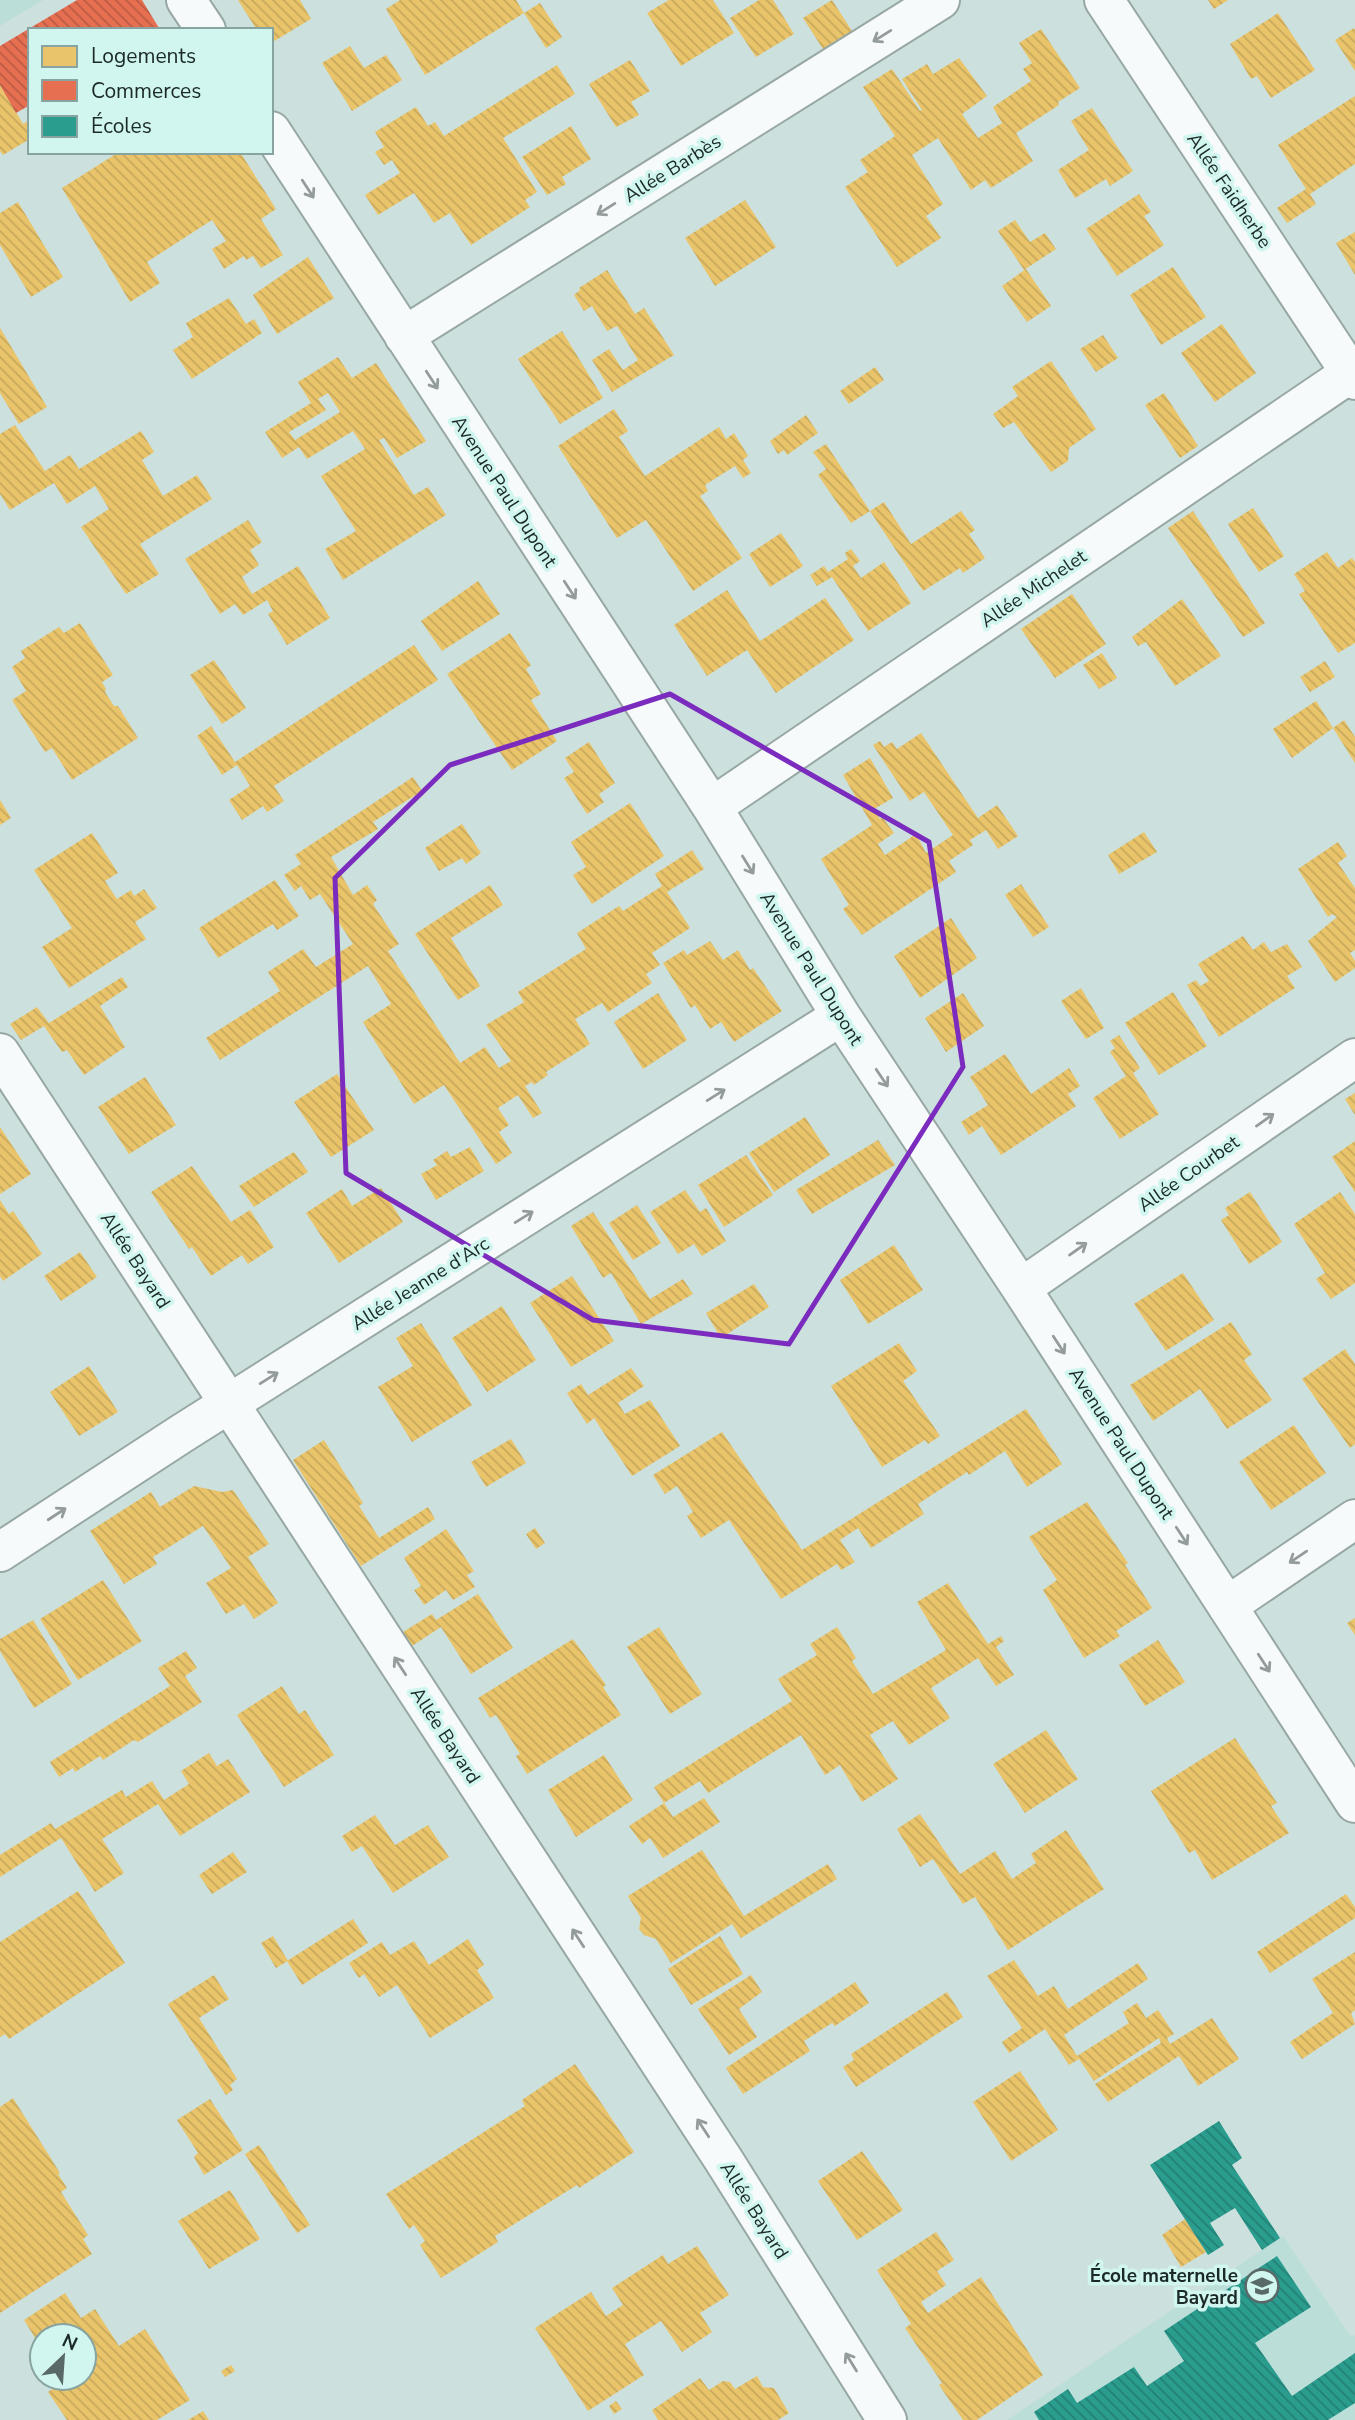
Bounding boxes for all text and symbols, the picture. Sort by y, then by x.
legend [28,28,273,154]
one-way arrow [872,30,892,44]
text: Logements [91,42,196,70]
text: Commerces [91,77,201,105]
text: Écoles [91,112,152,140]
street label: Allée Faidherbe [1181,128,1278,254]
street label: Allée Barbès [619,129,726,209]
one-way arrow [302,178,316,198]
one-way arrow [597,202,616,217]
one-way arrow [425,369,439,389]
street label: Avenue Paul Dupont [445,411,563,573]
street label: Allée Michelet [975,544,1092,634]
one-way arrow [563,580,577,600]
one-way arrow [741,854,755,874]
street label: Avenue Paul Dupont [753,887,869,1050]
one-way arrow [875,1068,890,1087]
one-way arrow [705,1088,725,1102]
one-way arrow [1255,1113,1274,1127]
street label: Allée Courbet [1133,1129,1245,1218]
street label: Allée Bayard [94,1207,176,1314]
one-way arrow [513,1210,533,1224]
street label: Allée Jeanne d'Arc [347,1231,494,1337]
one-way arrow [1068,1242,1087,1256]
one-way arrow [1051,1335,1066,1354]
street label: Avenue Paul Dupont [1062,1363,1180,1525]
one-way arrow [259,1371,279,1385]
one-way arrow [47,1507,66,1522]
one-way arrow [1175,1526,1190,1545]
one-way arrow [1289,1550,1309,1564]
one-way arrow [1257,1653,1272,1672]
one-way arrow [393,1657,407,1676]
street label: Allée Bayard [404,1682,486,1789]
one-way arrow [571,1929,586,1948]
one-way arrow [696,2119,710,2139]
street label: Allée Bayard [714,2157,794,2264]
place label: École maternelle Bayard [1090,2263,1238,2311]
school or university icon: École maternelle Bayard [1243,2267,1281,2305]
north arrow [28,2322,98,2392]
text: N [58,2328,82,2357]
one-way arrow [843,2353,857,2373]

